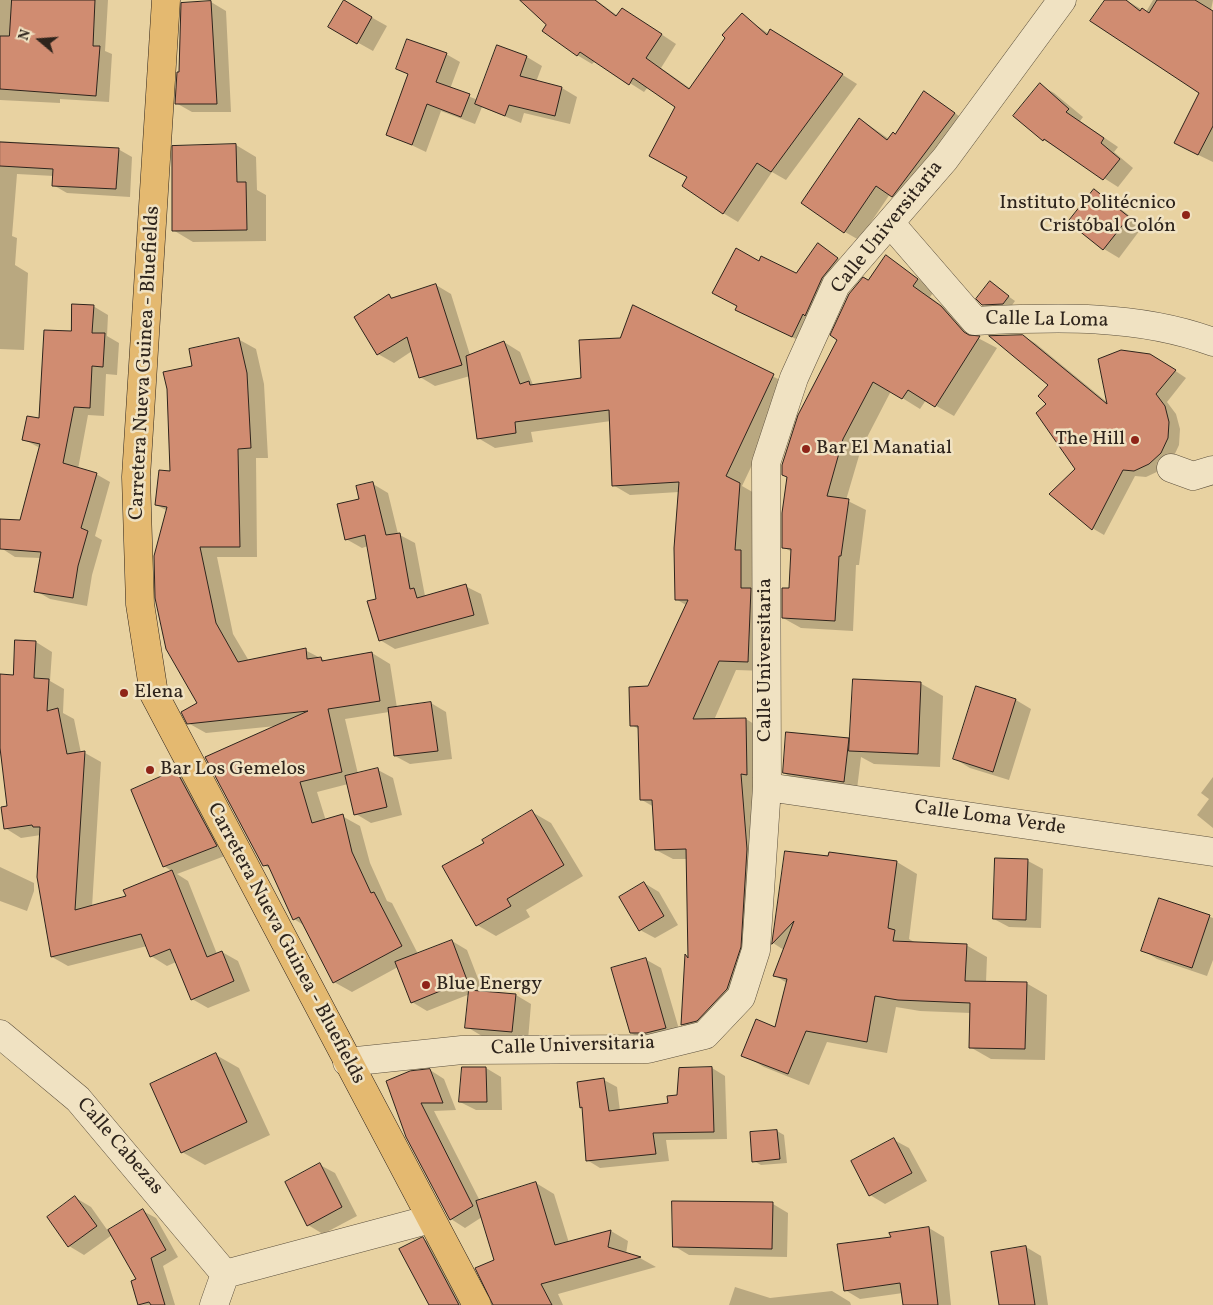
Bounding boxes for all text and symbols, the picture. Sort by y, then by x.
north arrow [15,15,65,65]
text: N [15,27,36,43]
street label: Calle Universitaria [827,157,949,299]
place label: Instituto Politécnico Cristóbal Colón [999,192,1176,239]
street label: Carretera Nueva Guinea - Bluefields [126,205,166,521]
marker: Instituto Politécnico Cristóbal Colón [1180,209,1192,221]
street label: Calle La Loma [985,308,1109,334]
place label: The Hill [1055,428,1125,452]
marker: The Hill [1129,434,1141,446]
place label: Bar El Manatial [816,437,952,461]
marker: Bar El Manatial [800,443,812,455]
street label: Calle Universitaria [754,578,778,742]
place label: Elena [134,681,183,705]
marker: Elena [118,687,130,699]
place label: Bar Los Gemelos [160,758,306,782]
marker: Bar Los Gemelos [144,764,156,776]
street label: Calle Loma Verde [913,797,1067,841]
street label: Carretera Nueva Guinea - Bluefields [201,800,369,1088]
place label: Blue Energy [436,973,542,997]
marker: Blue Energy [420,979,432,991]
street label: Calle Universitaria [491,1032,655,1062]
street label: Calle Cabezas [70,1094,168,1200]

